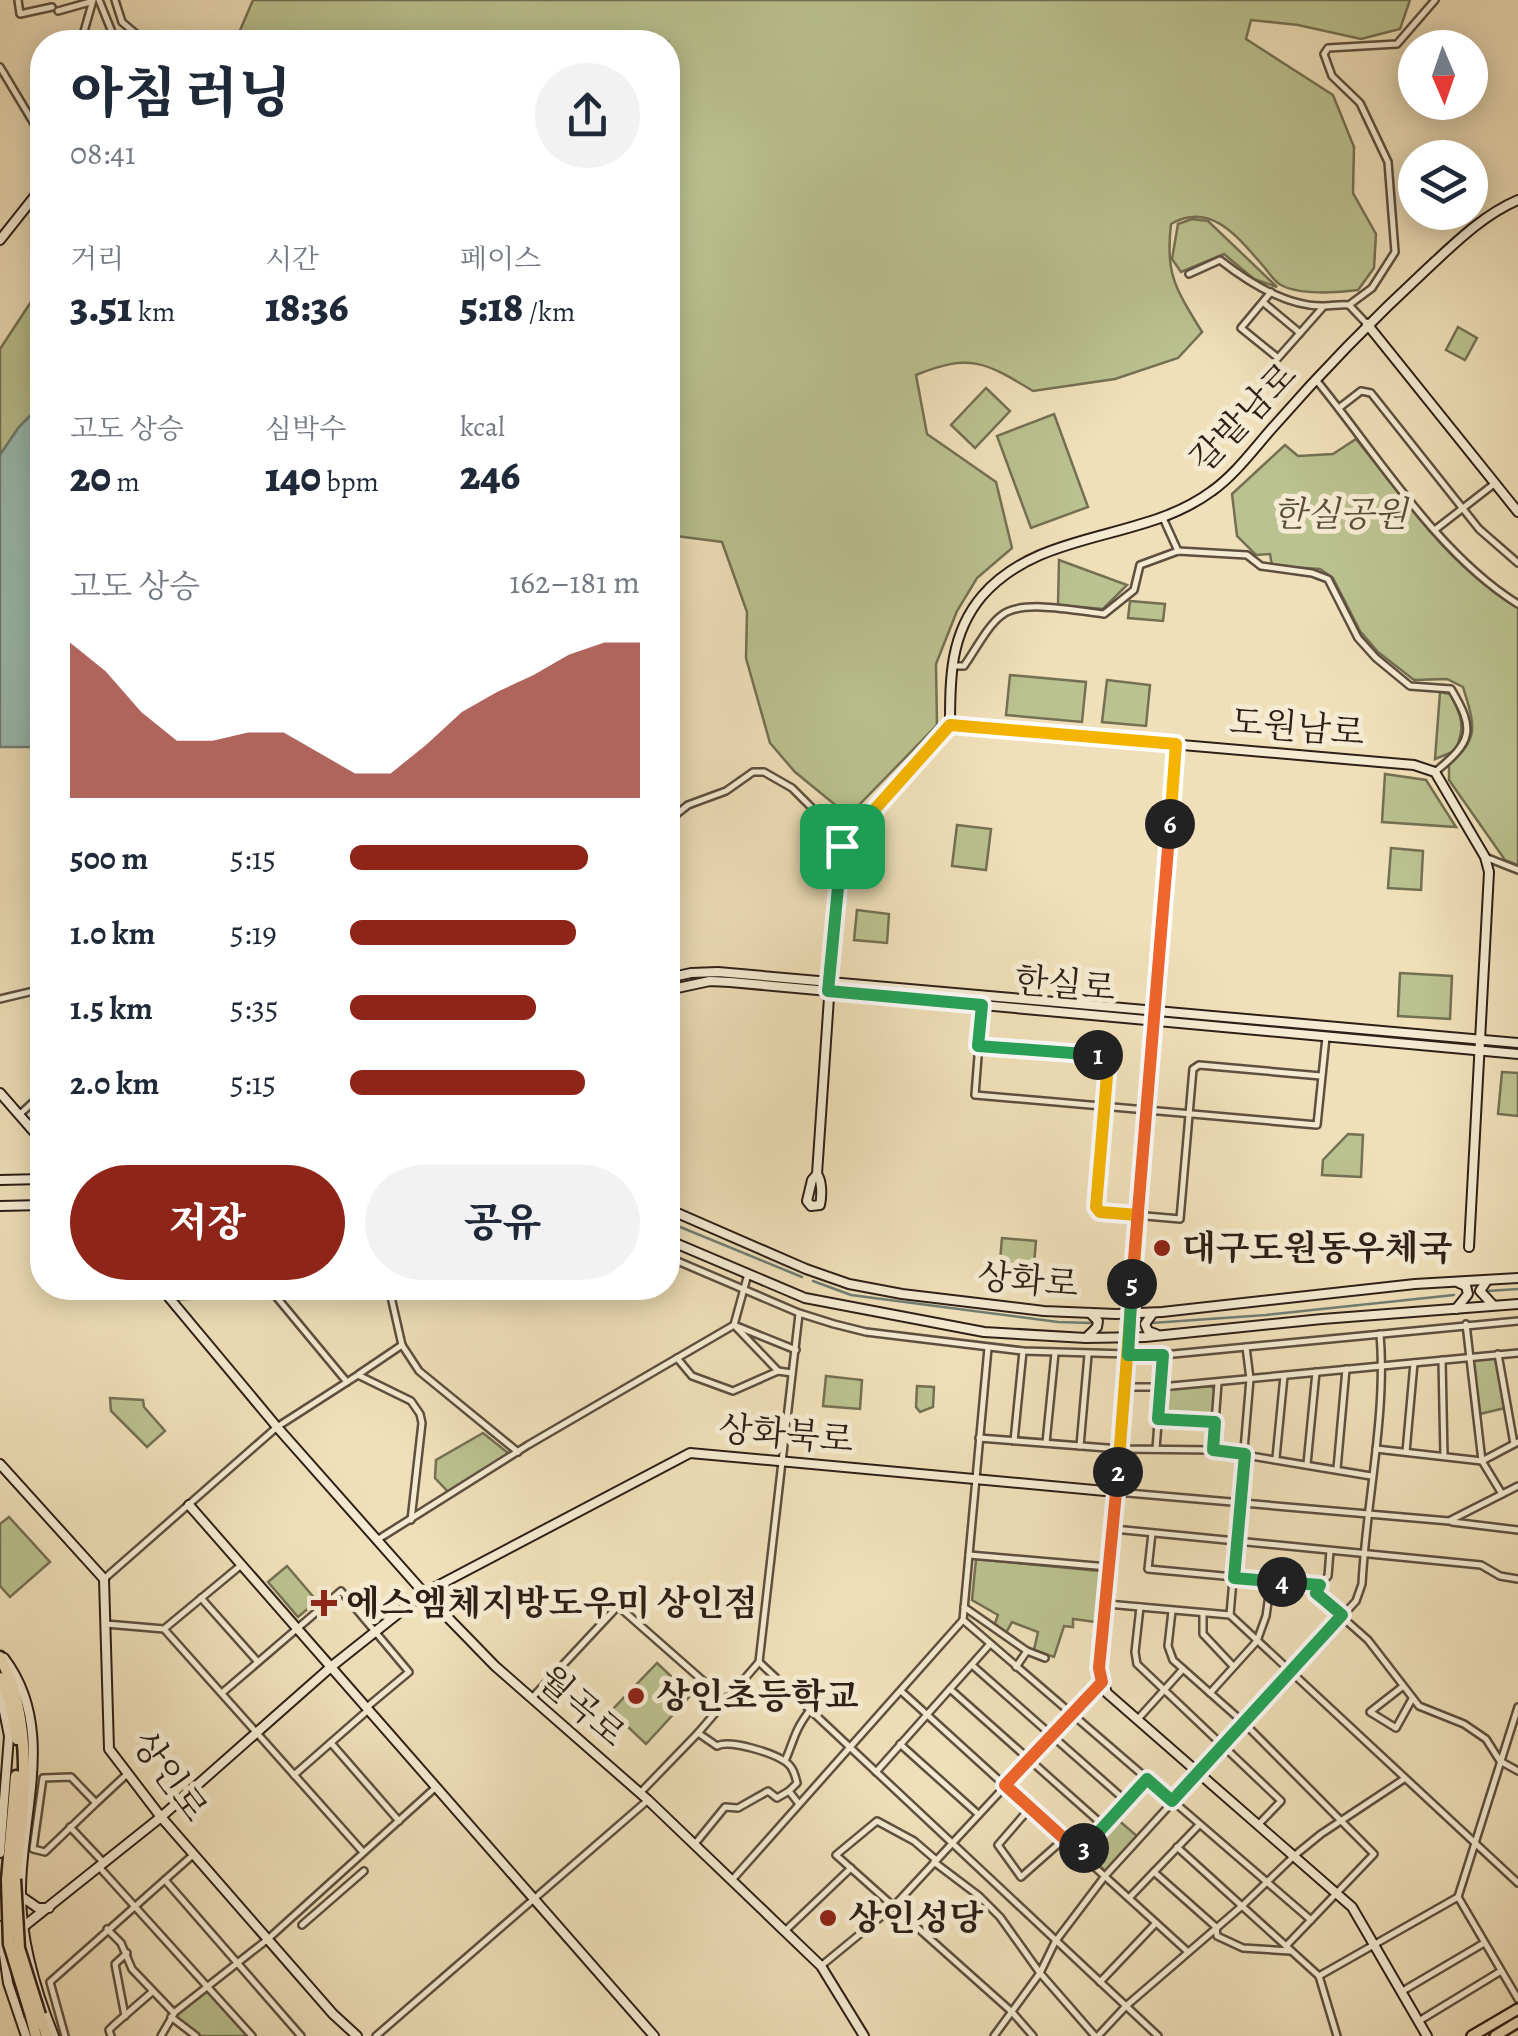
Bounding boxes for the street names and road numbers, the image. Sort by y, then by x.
street label: 갈밭남로 [1179,352,1307,482]
street label: 도원남로 [1228,697,1366,757]
street label: 한실로 [1012,956,1118,1012]
street label: 상화로 [975,1252,1081,1308]
street label: 상화북로 [717,1404,855,1464]
street label: 월곡로 [528,1655,636,1757]
street label: 상인로 [121,1721,219,1831]

